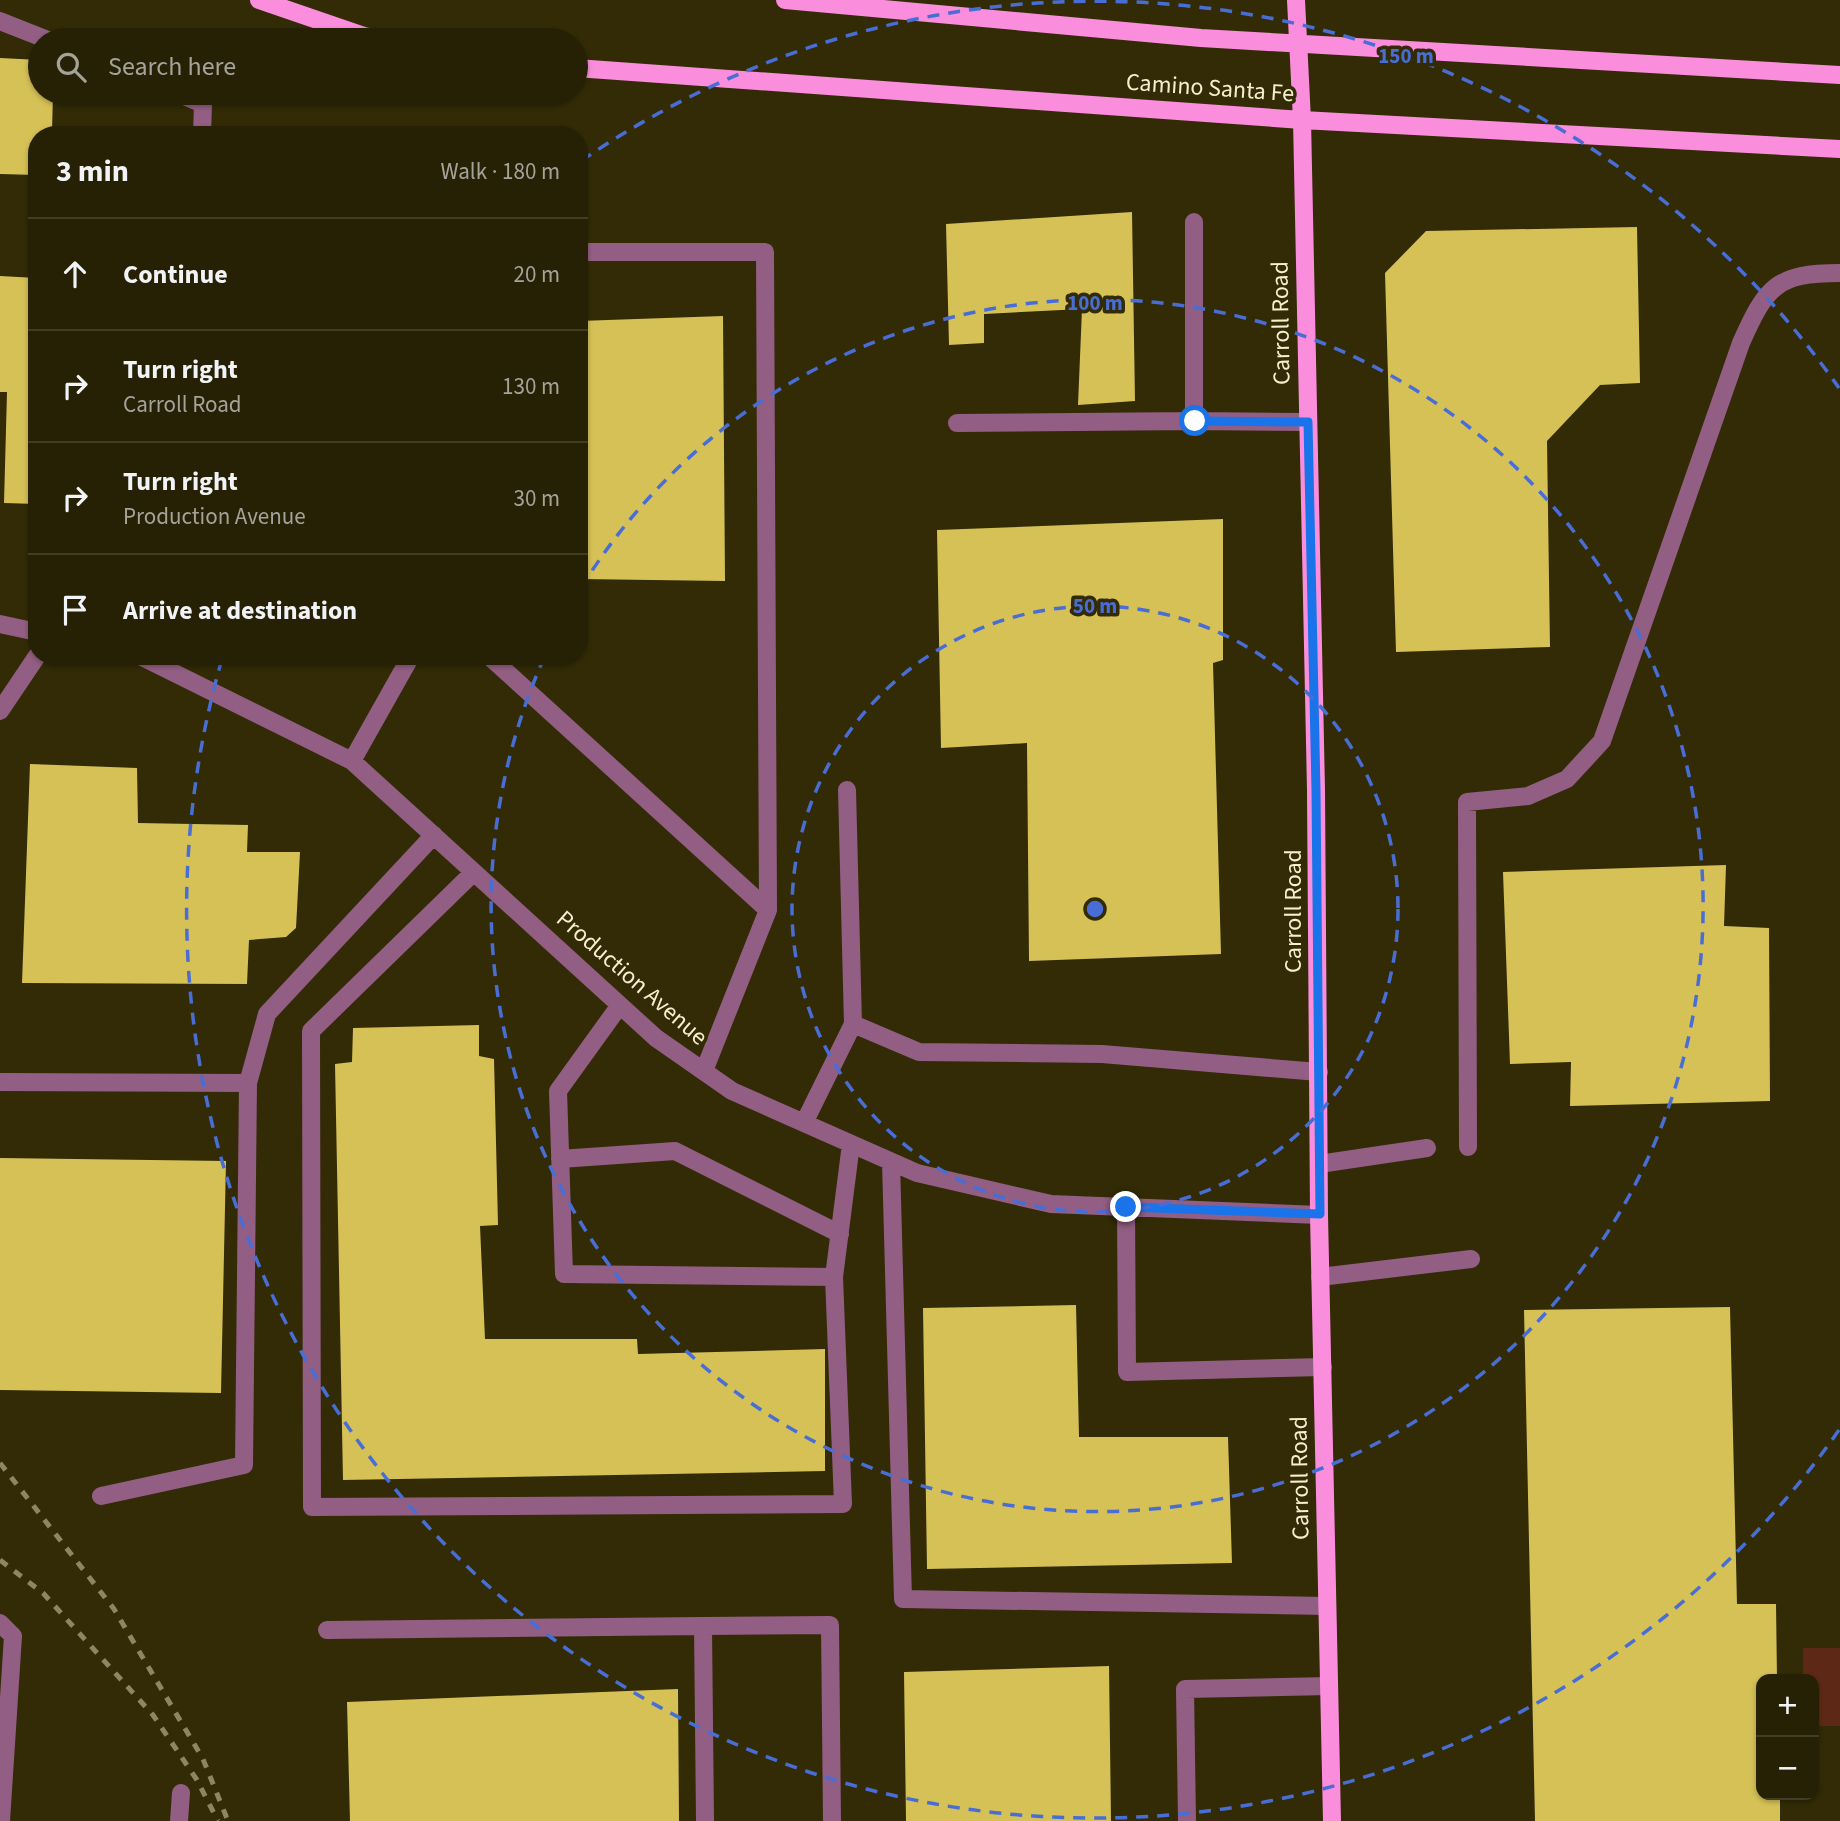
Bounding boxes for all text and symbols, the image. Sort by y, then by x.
search box [28,28,588,105]
text: 150 m [1378,41,1434,71]
icon: search [52,48,90,86]
text: Search here [108,48,236,85]
street label: Camino Santa Fe [1125,65,1295,111]
text: 3 min [56,150,129,193]
text: Walk · 180 m [441,155,560,188]
icon: ahead [56,255,94,293]
text: Continue [123,256,228,293]
text: 20 m [513,258,560,291]
street label: Carroll Road [1262,261,1300,385]
text: 100 m [1067,288,1123,318]
text: Turn right [123,351,238,388]
icon: right [56,367,94,405]
text: 130 m [502,370,560,403]
text: Carroll Road [123,388,242,421]
route start [1179,405,1210,436]
text: Turn right [123,463,238,500]
icon: right [56,479,94,517]
text: 30 m [513,482,560,515]
text: Production Avenue [123,500,306,533]
icon: arrive [56,591,94,629]
text: 50 m [1073,591,1117,621]
text: Arrive at destination [123,592,357,629]
street label: Carroll Road [1276,849,1311,973]
centre of rings [1083,897,1107,921]
street label: Production Avenue [549,902,715,1054]
route end [1110,1191,1141,1222]
street label: Carroll Road [1281,1416,1319,1540]
map controls [1756,1674,1819,1800]
button: + [1756,1674,1819,1737]
button: − [1756,1737,1819,1800]

